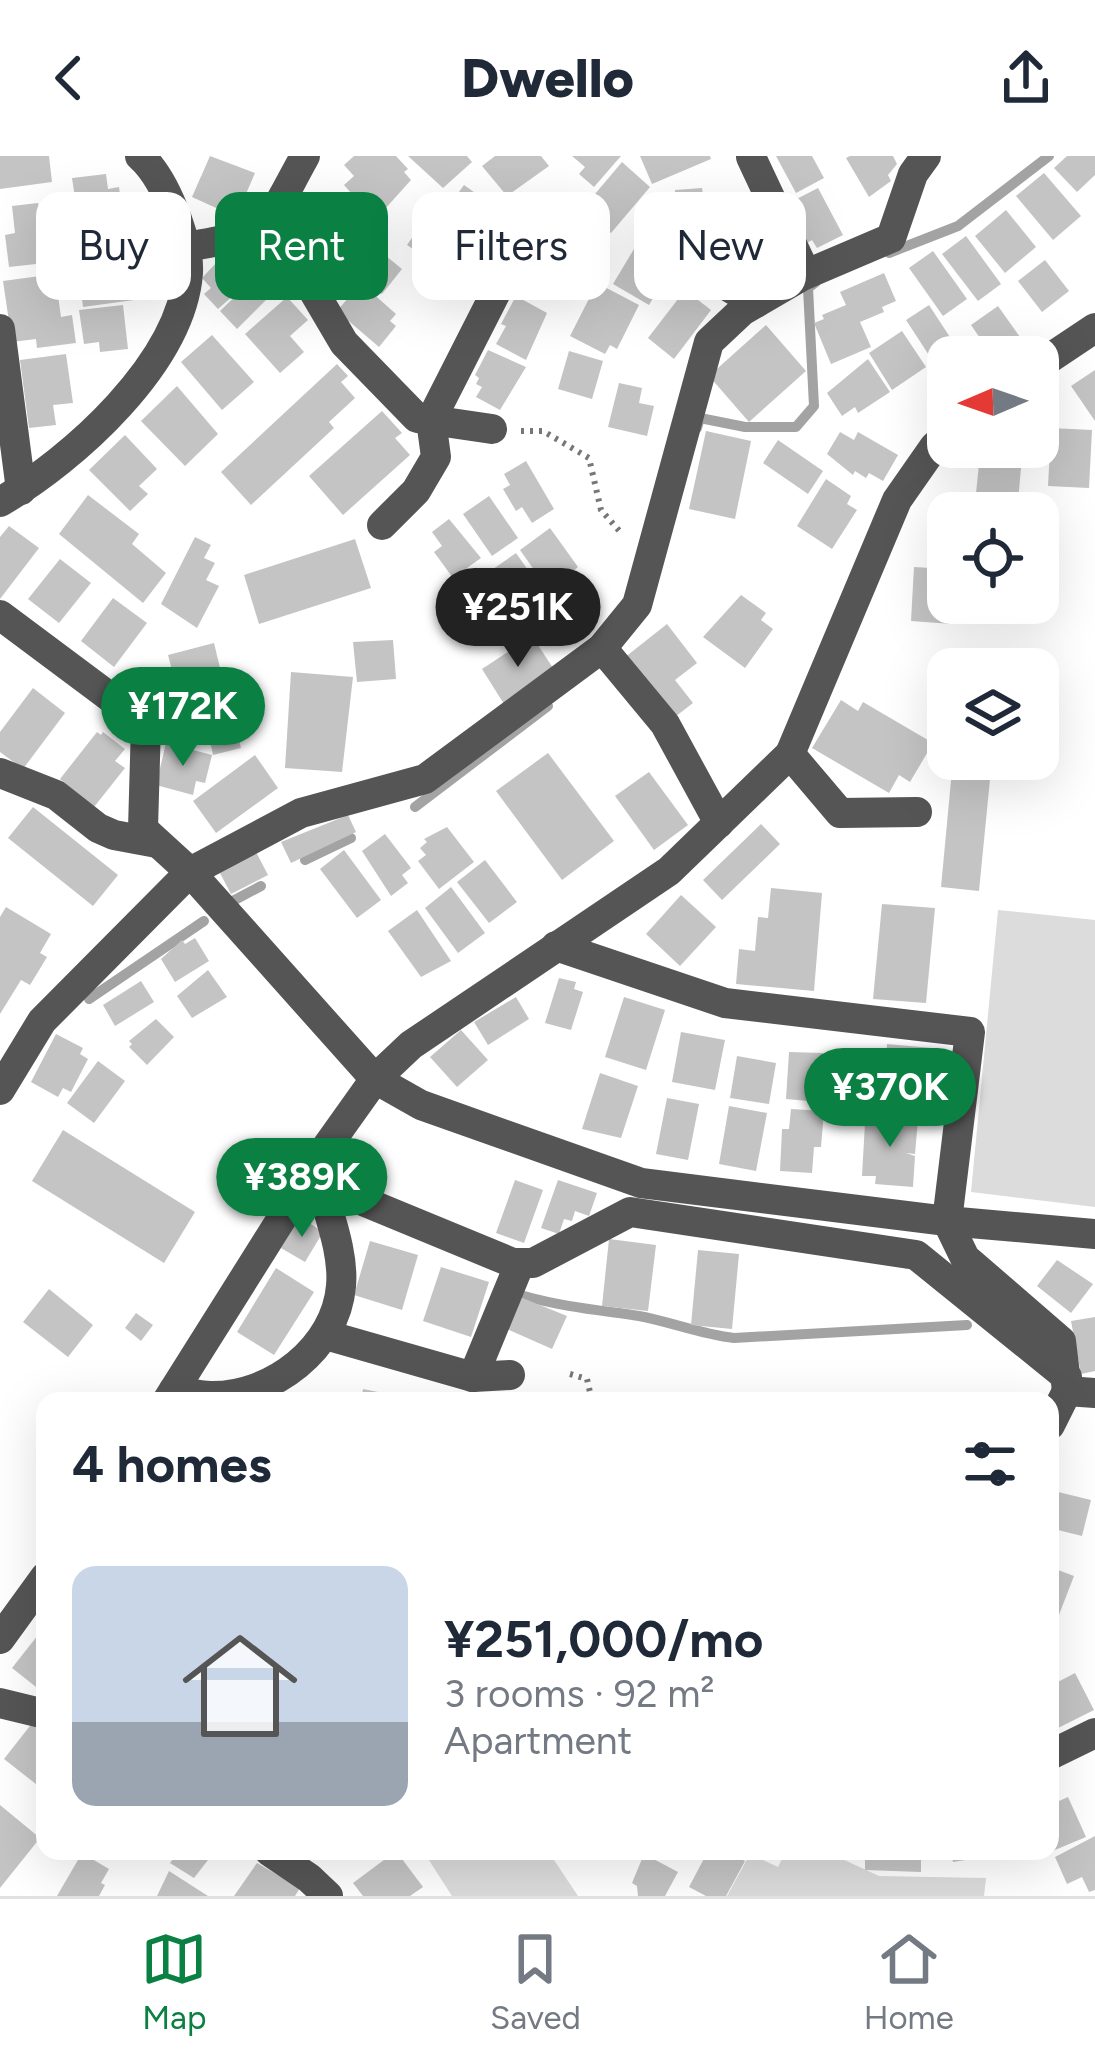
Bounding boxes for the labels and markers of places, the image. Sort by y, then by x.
pin: ¥251K [434,568,602,670]
pin: ¥172K [99,667,267,769]
pin: ¥370K [806,1048,974,1150]
pin: ¥389K [218,1138,386,1240]

